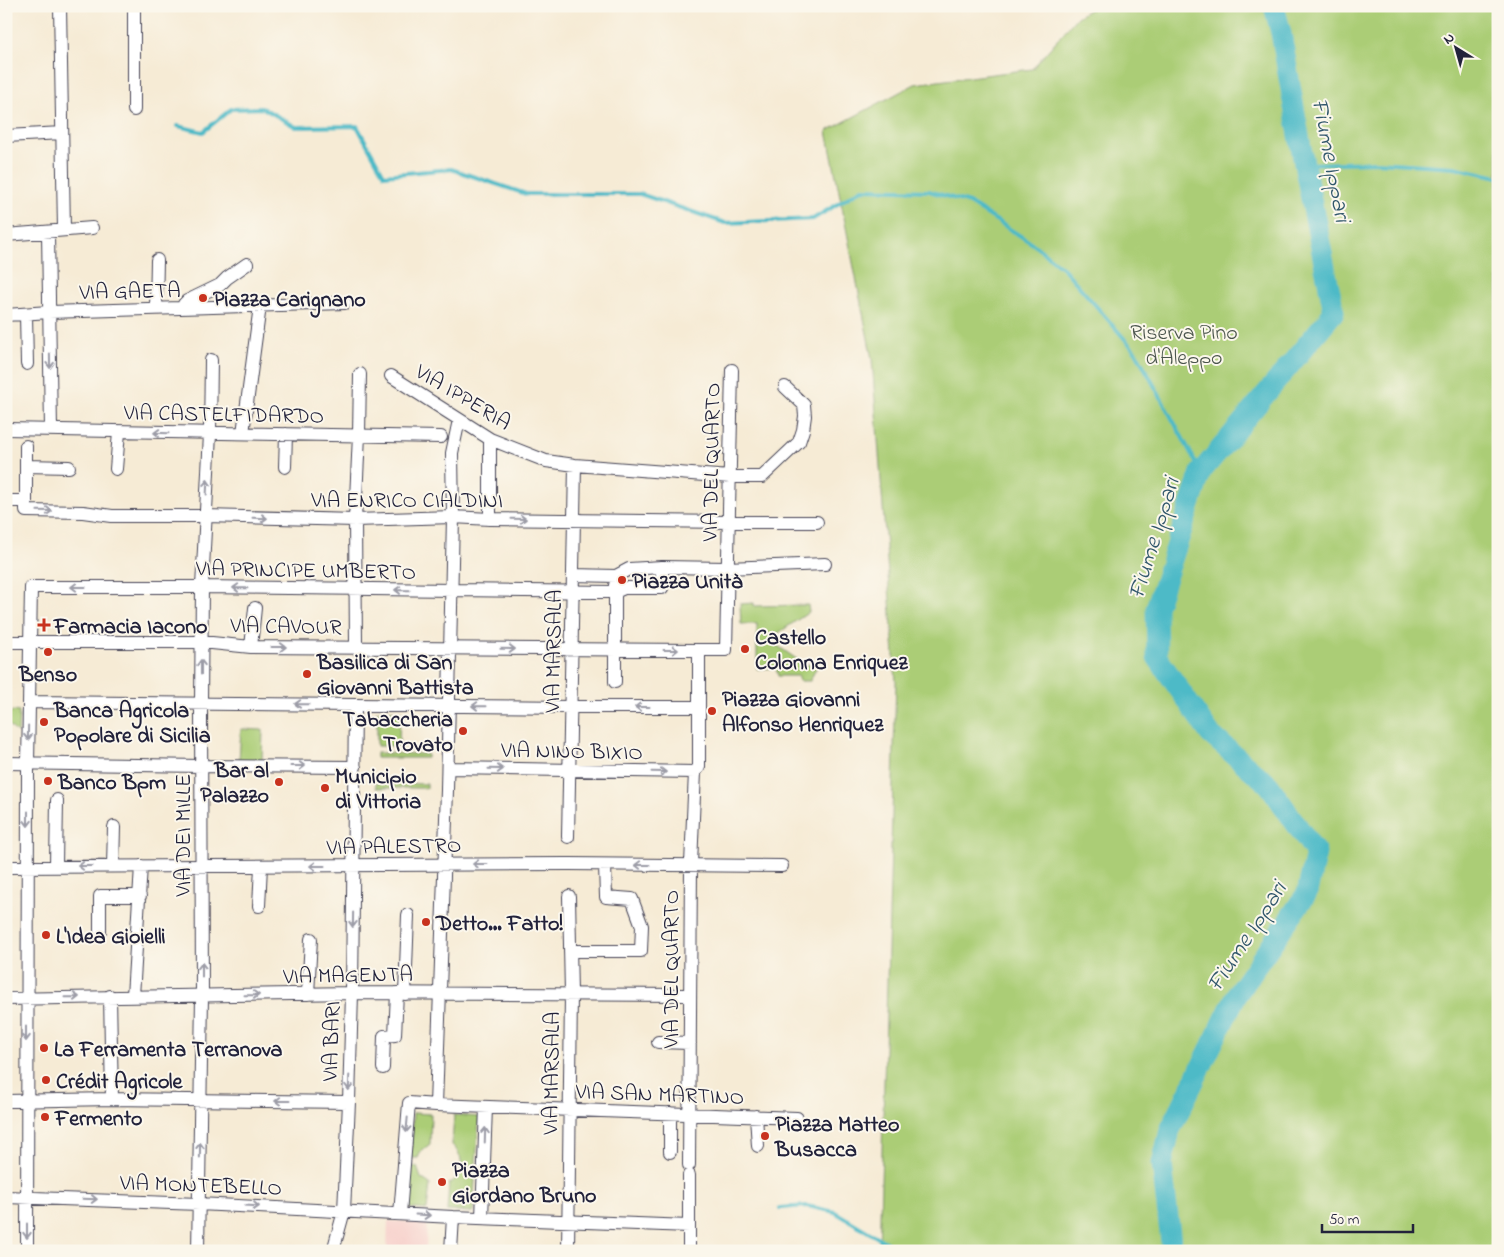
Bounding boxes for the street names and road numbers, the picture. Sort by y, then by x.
street label: VIA GAETA [78,276,181,310]
street label: VIA IPPERIA [408,357,516,440]
street label: VIA DEL QUARTO [696,383,730,543]
street label: VIA CASTELFIDARDO [123,398,324,434]
street label: VIA ENRICO CIALDINI [310,486,503,518]
street label: VIA PRINCIPE UMBERTO [195,554,416,590]
street label: VIA MARSALA [538,589,572,714]
street label: VIA CAVOUR [229,611,343,645]
street label: VIA NINO BIXIO [500,736,643,770]
street label: VIA DEI MILLE [169,774,201,897]
street label: VIA PALESTRO [325,831,462,865]
street label: VIA DEL QUARTO [657,890,689,1049]
street label: VIA MAGENTA [282,960,413,994]
street label: VIA BARI [316,1000,350,1083]
street label: VIA MARSALA [536,1011,570,1136]
street label: VIA SAN MARTINO [574,1077,745,1115]
street label: VIA MONTEBELLO [118,1168,282,1206]

